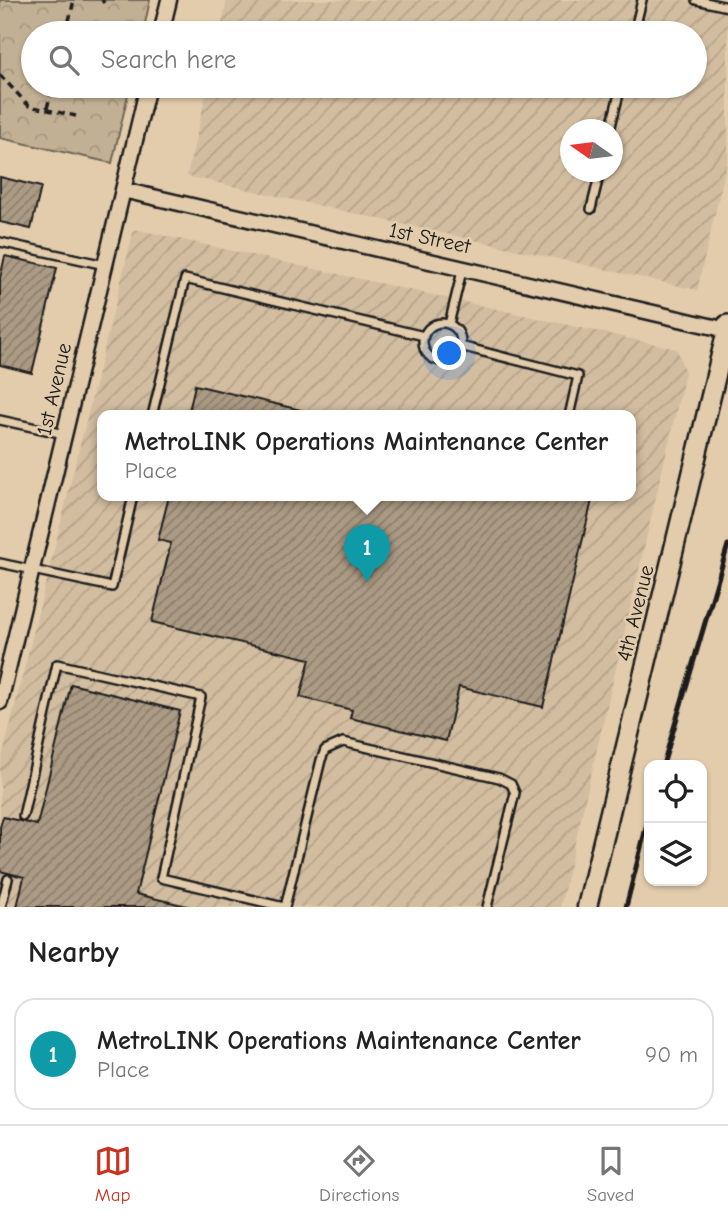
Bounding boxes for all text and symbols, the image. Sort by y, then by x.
search box [21,21,707,98]
icon: search [45,41,83,79]
text: Search here [101,45,236,75]
north arrow [560,119,623,182]
street label: 1st Street [387,218,474,259]
your location [432,336,466,370]
street label: 1st Avenue [32,340,76,438]
popup [97,410,636,501]
text: MetroLINK Operations Maintenance Center [125,427,608,457]
text: Place [125,457,177,484]
pin: 1 [344,524,390,582]
street label: 4th Avenue [611,562,659,664]
map controls [644,760,707,886]
button: locate [644,760,707,823]
button: layers [644,823,707,886]
text: Nearby [28,935,119,970]
text: MetroLINK Operations Maintenance Center [97,1026,581,1056]
text: 1 [48,1041,58,1068]
text: 90 m [645,1041,698,1068]
text: Place [97,1056,149,1083]
tab: Map [94,1142,132,1206]
tab: Directions [319,1142,399,1206]
tab: Saved [587,1142,634,1206]

